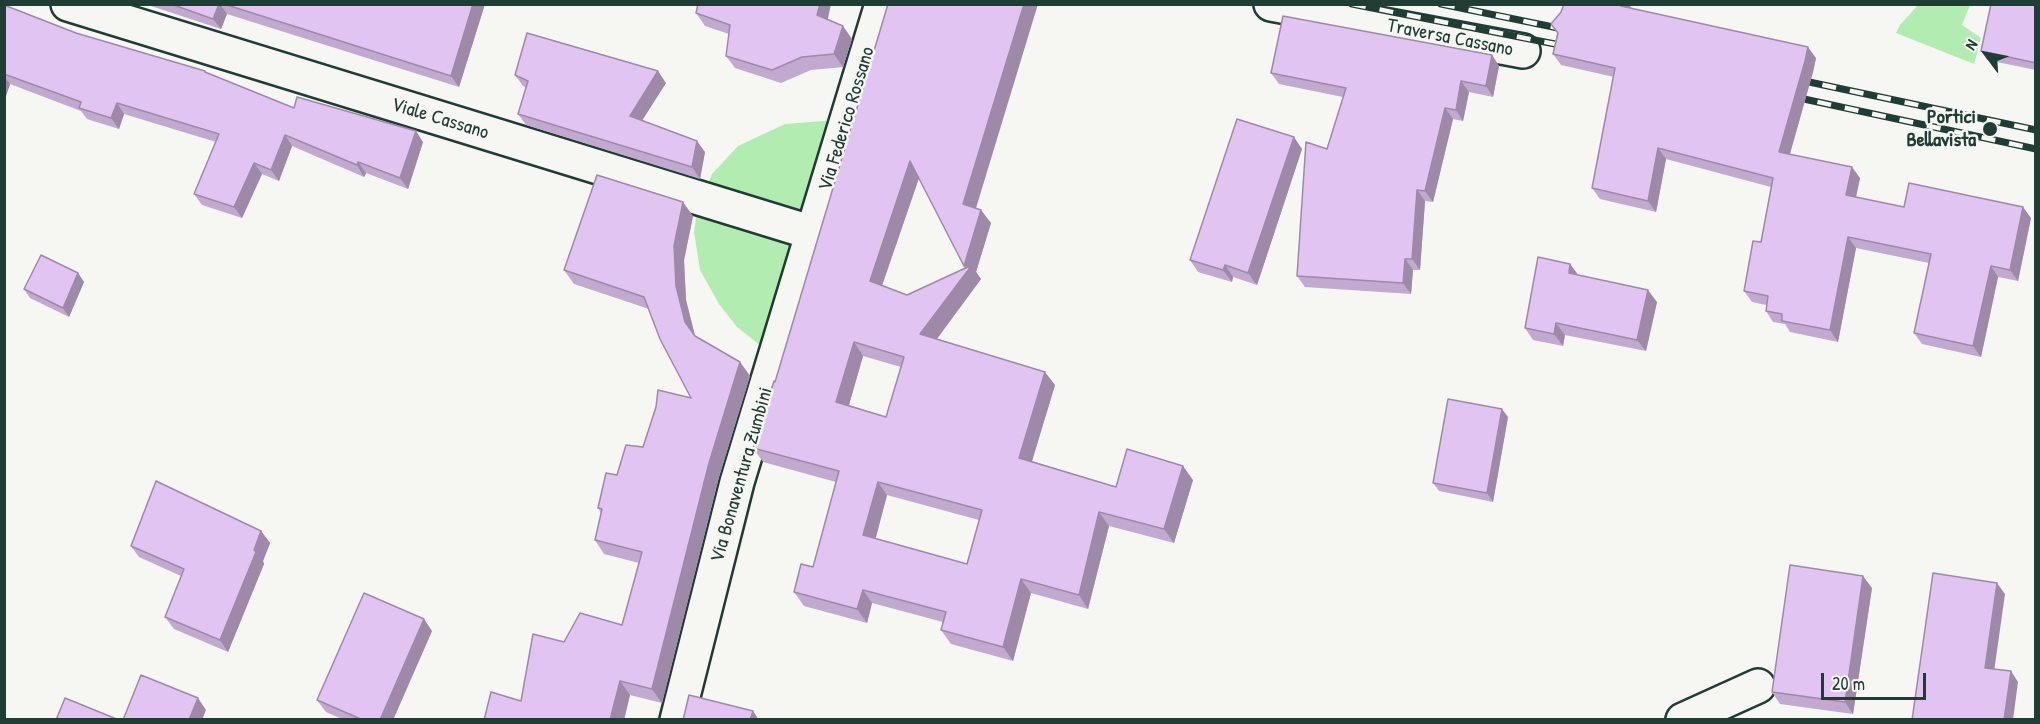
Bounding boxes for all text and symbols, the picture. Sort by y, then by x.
street label: Traversa Cassano [1385,14,1515,62]
north arrow [1956,24,2016,84]
text: N [1959,35,1982,54]
street label: Via Federico Rossano [814,44,880,194]
street label: Viale Cassano [388,93,492,145]
place label: Portici Bellavista [1907,106,1976,153]
marker: Portici Bellavista [1981,120,1999,138]
street label: Via Bonaventura Zumbini [705,385,779,565]
scale bar [1824,661,1929,699]
text: 20 m [1832,671,1865,696]

